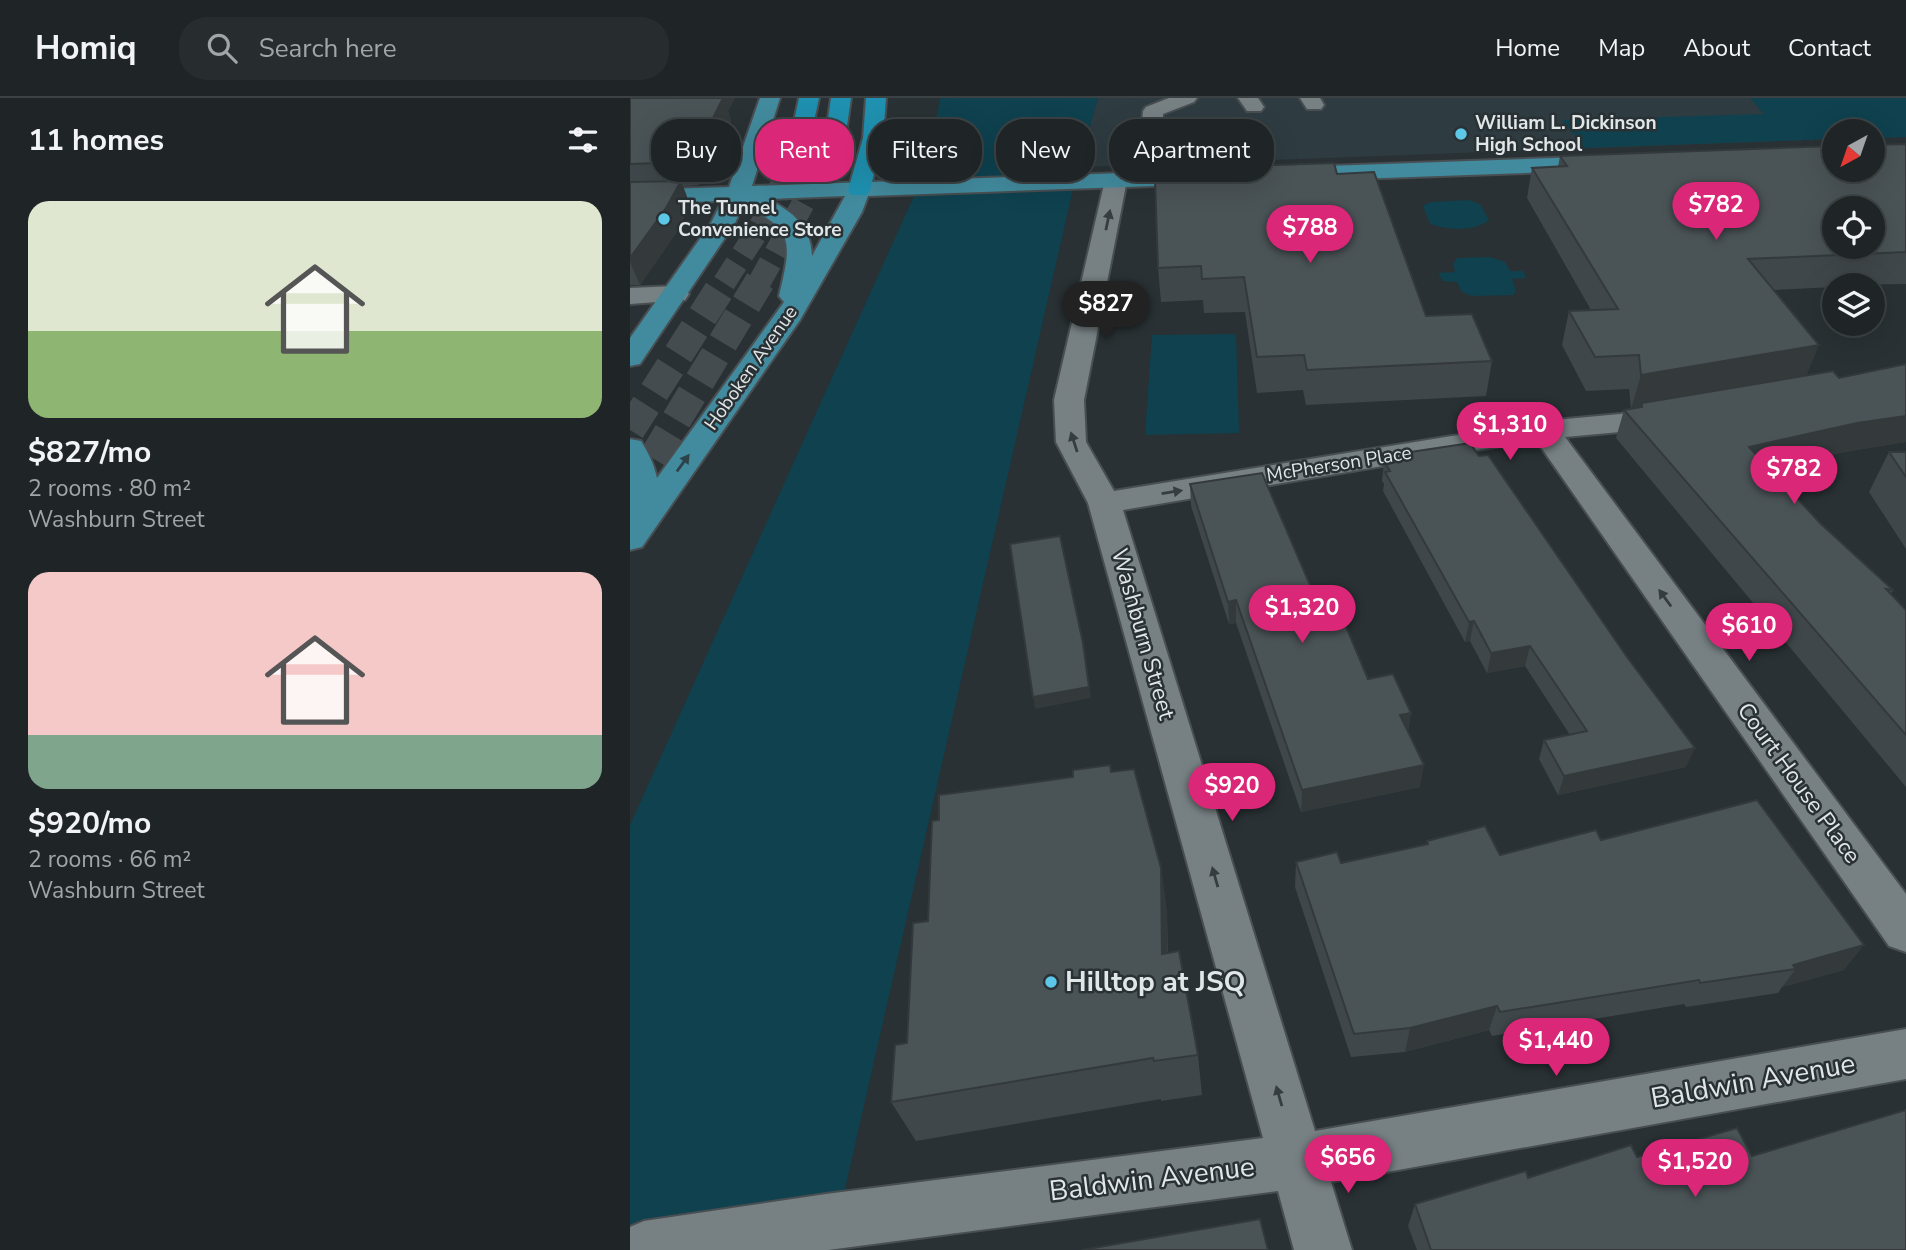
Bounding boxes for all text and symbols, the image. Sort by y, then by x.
search box [179,17,669,80]
text: Homiq [35,26,137,71]
icon: search [203,29,241,67]
text: Search here [259,31,397,66]
text: Home [1495,32,1560,64]
text: Map [1598,32,1645,64]
text: About [1683,32,1750,64]
text: Contact [1788,32,1871,64]
place label: William L. Dickinson High School [1475,110,1657,158]
chip: Buy [651,119,741,182]
chip: Rent [755,119,854,182]
chip: Filters [868,119,982,182]
chip: New [996,119,1095,182]
chip: Apartment [1109,119,1274,182]
north arrow [1822,119,1885,182]
map controls [1822,119,1885,336]
text: 11 homes [28,120,164,161]
icon: filters [564,121,602,159]
marker: William L. Dickinson High School [1453,126,1469,142]
pin: $782 [1675,183,1757,242]
text: $782 [1688,189,1744,220]
place label: The Tunnel Convenience Store [678,195,842,243]
button: locate [1822,196,1885,259]
pin: $788 [1269,206,1351,265]
one-way arrow [1102,209,1113,231]
marker: The Tunnel Convenience Store [656,211,672,227]
text: $788 [1282,212,1338,243]
icon: home [252,246,378,372]
button: layers [1822,273,1885,336]
pin: $827 [1065,282,1147,341]
text: $827 [1078,288,1134,319]
street label: Hoboken Avenue [698,301,804,435]
pin: $1,310 [1453,402,1567,462]
text: $1,310 [1473,409,1547,440]
text: $827/mo [28,432,151,473]
one-way arrow [1068,432,1079,453]
street label: McPherson Place [1265,440,1413,488]
pin: $782 [1753,446,1835,506]
text: $782 [1766,453,1822,484]
one-way arrow [676,454,690,472]
text: 2 rooms · 80 m² [28,473,191,504]
one-way arrow [1161,486,1183,497]
text: Washburn Street [28,504,205,535]
street label: Washburn Street [1104,545,1182,724]
pin: $1,320 [1245,586,1359,645]
one-way arrow [1658,589,1672,607]
text: $1,320 [1265,592,1339,623]
pin: $610 [1708,603,1790,663]
text: $610 [1721,610,1777,641]
icon: home [252,617,378,743]
street label: Court House Place [1730,696,1868,870]
pin: $920 [1191,764,1273,823]
text: $920 [1204,770,1260,801]
text: $920/mo [28,803,151,844]
text: 2 rooms · 66 m² [28,844,191,875]
one-way arrow [1209,867,1219,888]
text: Washburn Street [28,875,205,906]
place label: Hilltop at JSQ [1065,963,1246,1001]
marker: Hilltop at JSQ [1043,974,1059,990]
pin: $1,440 [1499,1018,1613,1078]
text: $1,440 [1519,1025,1593,1056]
street label: Baldwin Avenue [1648,1044,1858,1118]
one-way arrow [1273,1085,1283,1106]
pin: $656 [1307,1136,1389,1195]
pin: $1,520 [1638,1140,1752,1199]
text: $656 [1320,1142,1376,1173]
text: $1,520 [1658,1146,1732,1177]
street label: Baldwin Avenue [1047,1148,1257,1210]

